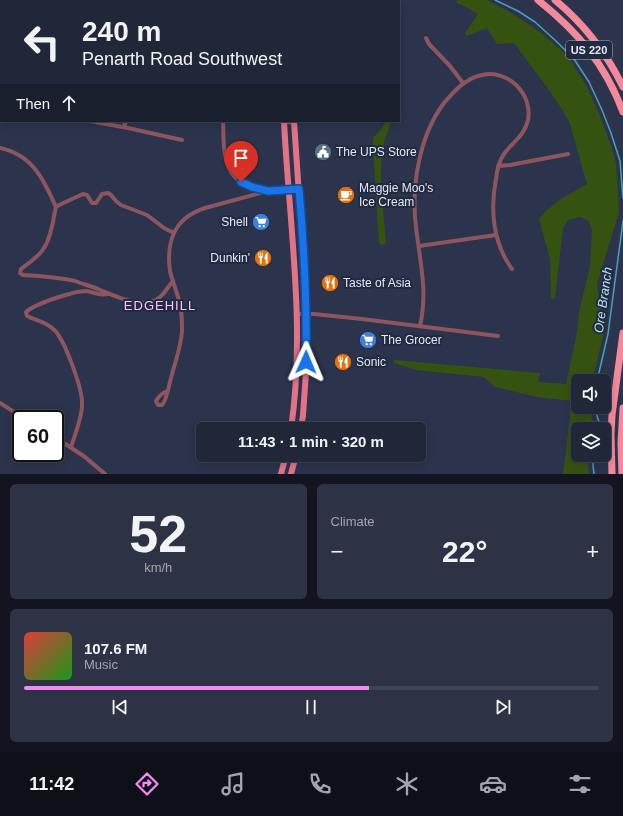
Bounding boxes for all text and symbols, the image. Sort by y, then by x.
icon: left [16,16,68,68]
text: 240 m [82,16,161,47]
road number: US 220 [566,41,612,59]
text: Penarth Road Southwest [82,49,282,69]
icon: ahead [58,92,80,114]
text: Then [16,95,50,112]
pin [224,141,258,182]
public building icon: The UPS Store [313,142,333,162]
place label: The UPS Store [336,145,417,159]
icon: arrive [230,147,252,169]
place label: Maggie Moo's Ice Cream [359,181,433,209]
cafe icon: Maggie Moo's Ice Cream [336,185,356,205]
supermarket icon: Shell [251,212,271,232]
place label: Shell [221,215,248,229]
restaurant icon: Dunkin' [253,248,273,268]
place label: Dunkin' [210,251,250,265]
water label: Ore Branch [591,266,615,334]
restaurant icon: Taste of Asia [320,273,340,293]
place label: Taste of Asia [343,276,411,290]
district label: EDGEHILL [124,298,196,313]
supermarket icon: The Grocer [358,330,378,350]
place label: The Grocer [381,333,442,347]
position arrow [285,341,327,383]
restaurant icon: Sonic [333,352,353,372]
place label: Sonic [356,355,386,369]
map controls [571,374,611,462]
button: sound [571,374,611,414]
speed limit sign: 60 [12,410,64,462]
button: layers [571,422,611,462]
text: 11:43 · 1 min · 320 m [238,433,384,450]
text: 52 [129,505,187,563]
text: Climate [331,514,375,529]
text: 22° [442,535,487,568]
text: − [331,539,343,564]
text: + [586,539,599,564]
text: km/h [144,560,172,575]
text: 107.6 FM [84,640,147,657]
text: Music [84,657,118,672]
icon: previous [109,696,131,718]
icon: pause [300,696,322,718]
icon: next [492,696,514,718]
icon: directions [133,770,161,798]
icon: music [219,770,247,798]
icon: phone [306,770,334,798]
icon: climate [393,770,421,798]
icon: car [479,770,507,798]
icon: filters [566,770,594,798]
text: 11:42 [29,774,74,794]

